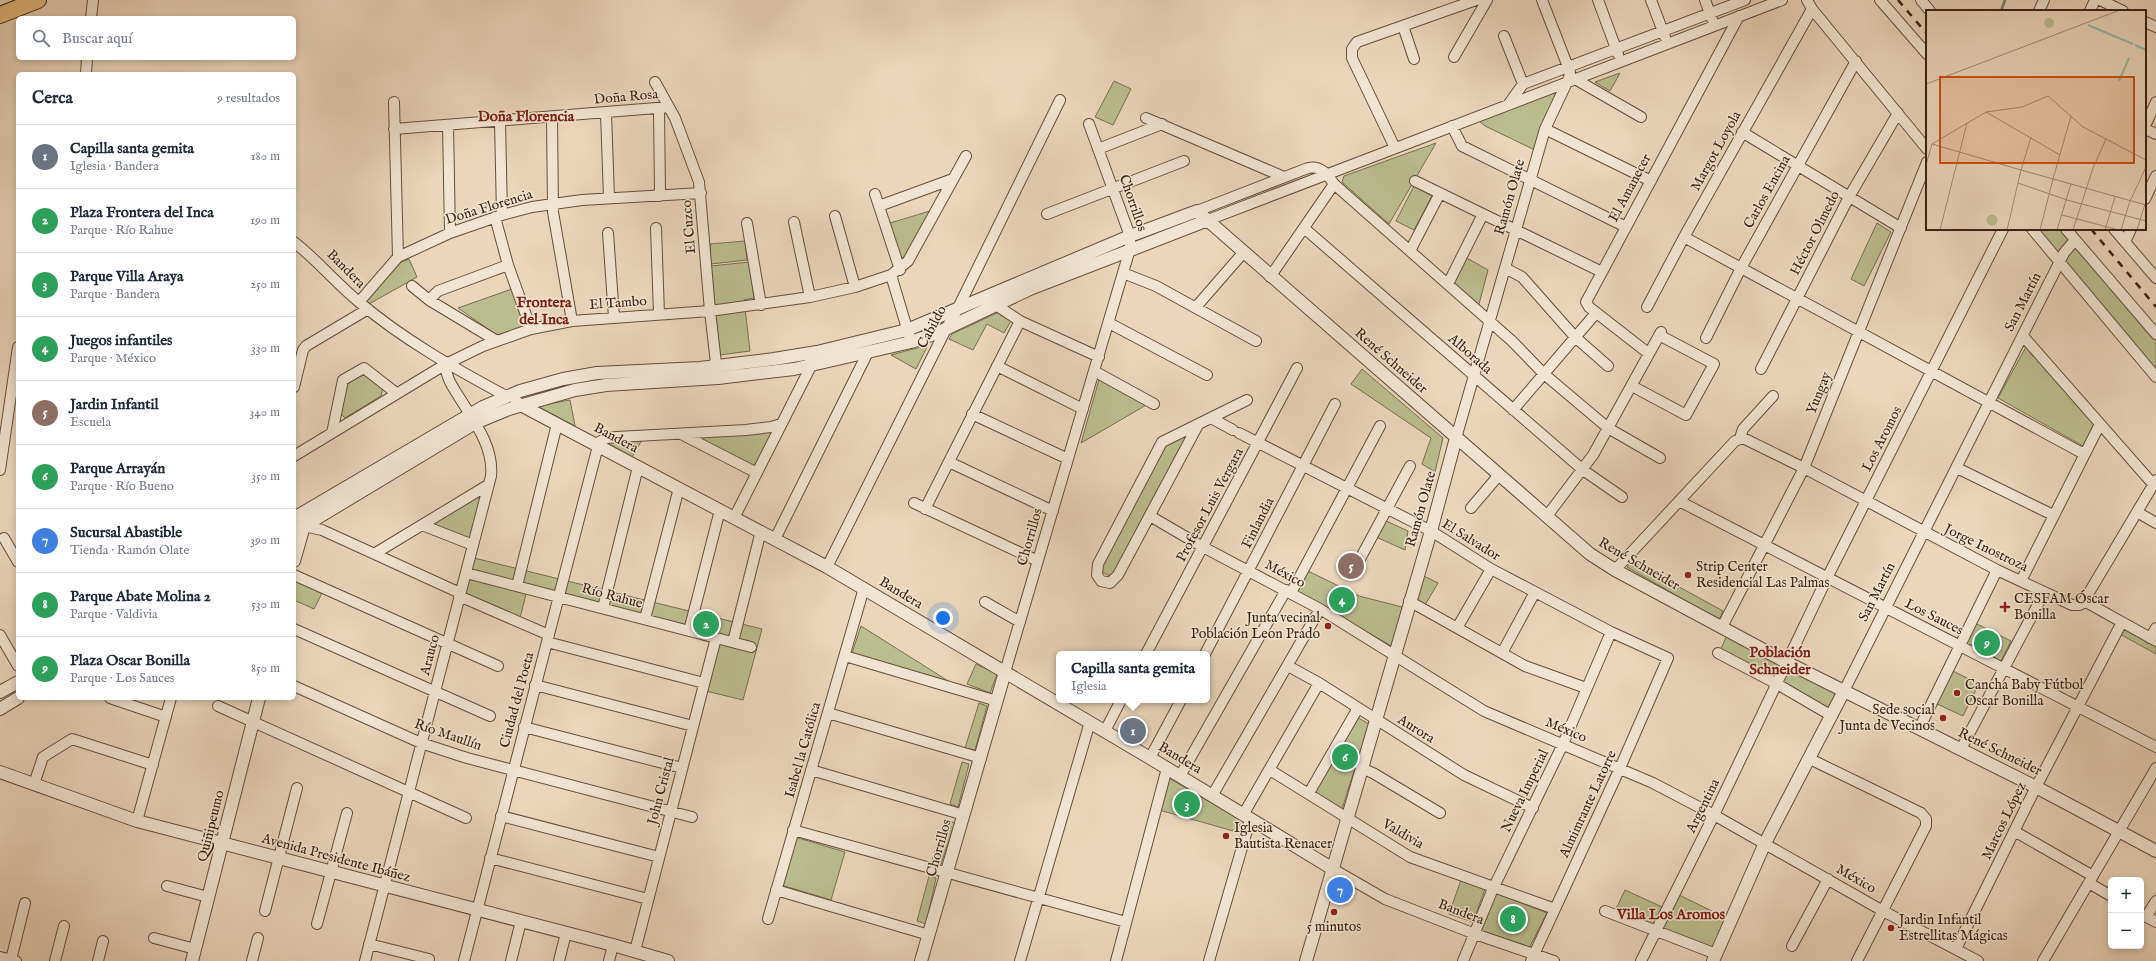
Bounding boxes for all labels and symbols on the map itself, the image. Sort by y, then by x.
inset map [1926,10,2146,230]
street label: Doña Rosa [593,85,660,109]
district label: Doña Florencia [478,107,575,126]
street label: Margot Loyola [1687,107,1746,194]
street label: El Amanecer [1605,151,1655,225]
street label: Carlos Encina [1740,151,1795,232]
street label: Ramón Olate [1491,156,1530,237]
street label: Chorrillos [1115,172,1151,234]
street label: Doña Florencia [443,185,536,229]
street label: Héctor Olmedo [1786,187,1844,278]
street label: El Cuzco [678,199,700,255]
street label: Bandera [323,246,370,293]
street label: San Martín [2000,269,2046,335]
street label: El Tambo [589,292,648,314]
district label: Frontera del Inca [517,293,572,329]
street label: Cabildo [913,302,951,352]
street label: René Schneider [1351,324,1431,398]
street label: Alborada [1443,329,1497,379]
street label: Yungay [1802,369,1836,417]
street label: Los Aromos [1858,403,1906,475]
street label: Bandera [591,419,642,458]
street label: Profesor Luis Vergara [1172,444,1248,565]
street label: Ramón Olate [1402,468,1441,549]
street label: Finlandia [1238,494,1279,551]
street label: Chorrillos [1013,506,1047,568]
street label: El Salvador [1438,515,1504,565]
street label: Jorge Inostroza [1939,519,2032,576]
street label: René Schneider [1595,533,1683,595]
pin: 5 [1338,551,1364,581]
street label: México [1262,556,1309,592]
place label: Strip Center Residencial Las Palmas [1696,558,1829,592]
street label: San Martín [1854,559,1900,625]
marker: Strip Center Residencial Las Palmas [1683,570,1693,580]
street label: Bandera [876,573,927,614]
street label: Río Rahue [579,579,645,613]
pin: 4 [1329,585,1355,615]
place label: CESFAM Óscar Bonilla [2014,589,2109,624]
street label: Los Sauces [1902,595,1966,639]
marker: CESFAM Óscar Bonilla [1999,601,2011,613]
your location [933,608,953,628]
pin: 2 [693,609,719,639]
place label: Junta vecinal Población Leon Prado [1191,609,1320,643]
marker: Junta vecinal Población Leon Prado [1323,621,1333,631]
pin: 9 [1974,628,2000,658]
street label: Arauco [416,632,444,678]
district label: Población Schneider [1749,643,1811,679]
street label: Ciudad del Poeta [496,649,539,750]
place label: Cancha Baby Fútbol Oscar Bonilla [1965,676,2084,710]
marker: Cancha Baby Fútbol Oscar Bonilla [1952,688,1962,698]
street label: Isabel la Católica [781,699,826,800]
place label: Sede social Junta de Vecinos [1838,701,1935,735]
street label: Aurora [1393,710,1439,748]
street label: México [1542,713,1590,747]
marker: Sede social Junta de Vecinos [1938,713,1948,723]
street label: Río Maullín [412,715,485,755]
pin: 1 [1120,716,1146,746]
street label: René Schneider [1955,724,2045,780]
street label: Bandera [1155,738,1206,779]
pin: 6 [1332,742,1358,772]
street label: Nueva Imperial [1497,746,1553,836]
street label: Almimrante Latorre [1555,747,1621,862]
street label: John Cristal [643,755,679,829]
street label: Argentina [1682,775,1724,837]
street label: Marcos López [1977,779,2031,863]
street label: Quiñipeumo [193,788,229,864]
pin: 3 [1174,789,1200,819]
street label: Valdivia [1378,814,1428,854]
street label: Chorrillos [922,817,956,879]
place label: Iglesia Bautista Renacer [1234,819,1332,853]
street label: Avenida Presidente Ibáñez [259,829,413,887]
marker: Iglesia Bautista Renacer [1221,831,1231,841]
street label: México [1833,860,1880,898]
pin: 7 [1327,875,1353,905]
street label: Bandera [1435,895,1487,929]
pin: 8 [1500,904,1526,934]
district label: Villa Los Aromos [1616,905,1726,924]
marker: 5 minutos [1329,907,1339,917]
place label: Jardin Infantil Estrellitas Mágicas [1897,911,2008,945]
place label: 5 minutos [1307,918,1361,936]
marker: Jardin Infantil Estrellitas Mágicas [1886,923,1896,933]

